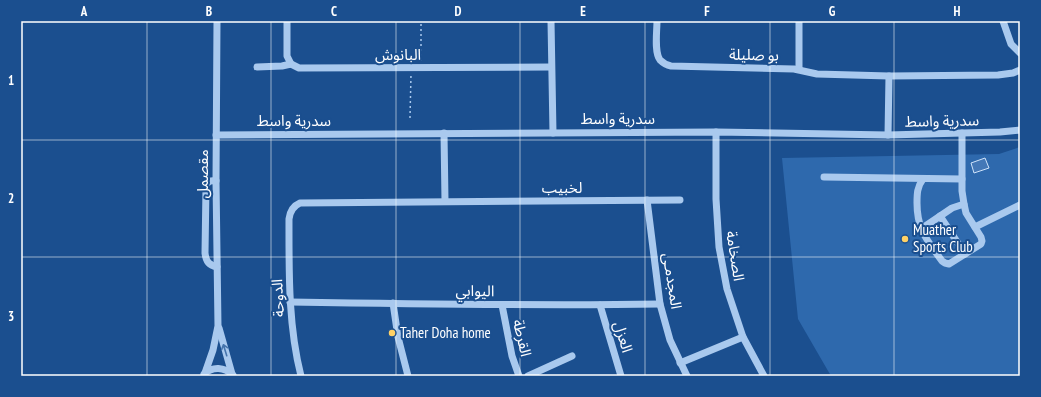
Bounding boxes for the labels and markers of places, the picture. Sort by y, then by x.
place label: Muather Sports Club [913,220,973,256]
marker: Muather Sports Club [900,234,910,244]
place label: Taher Doha home [400,323,491,342]
marker: Taher Doha home [387,328,397,338]

